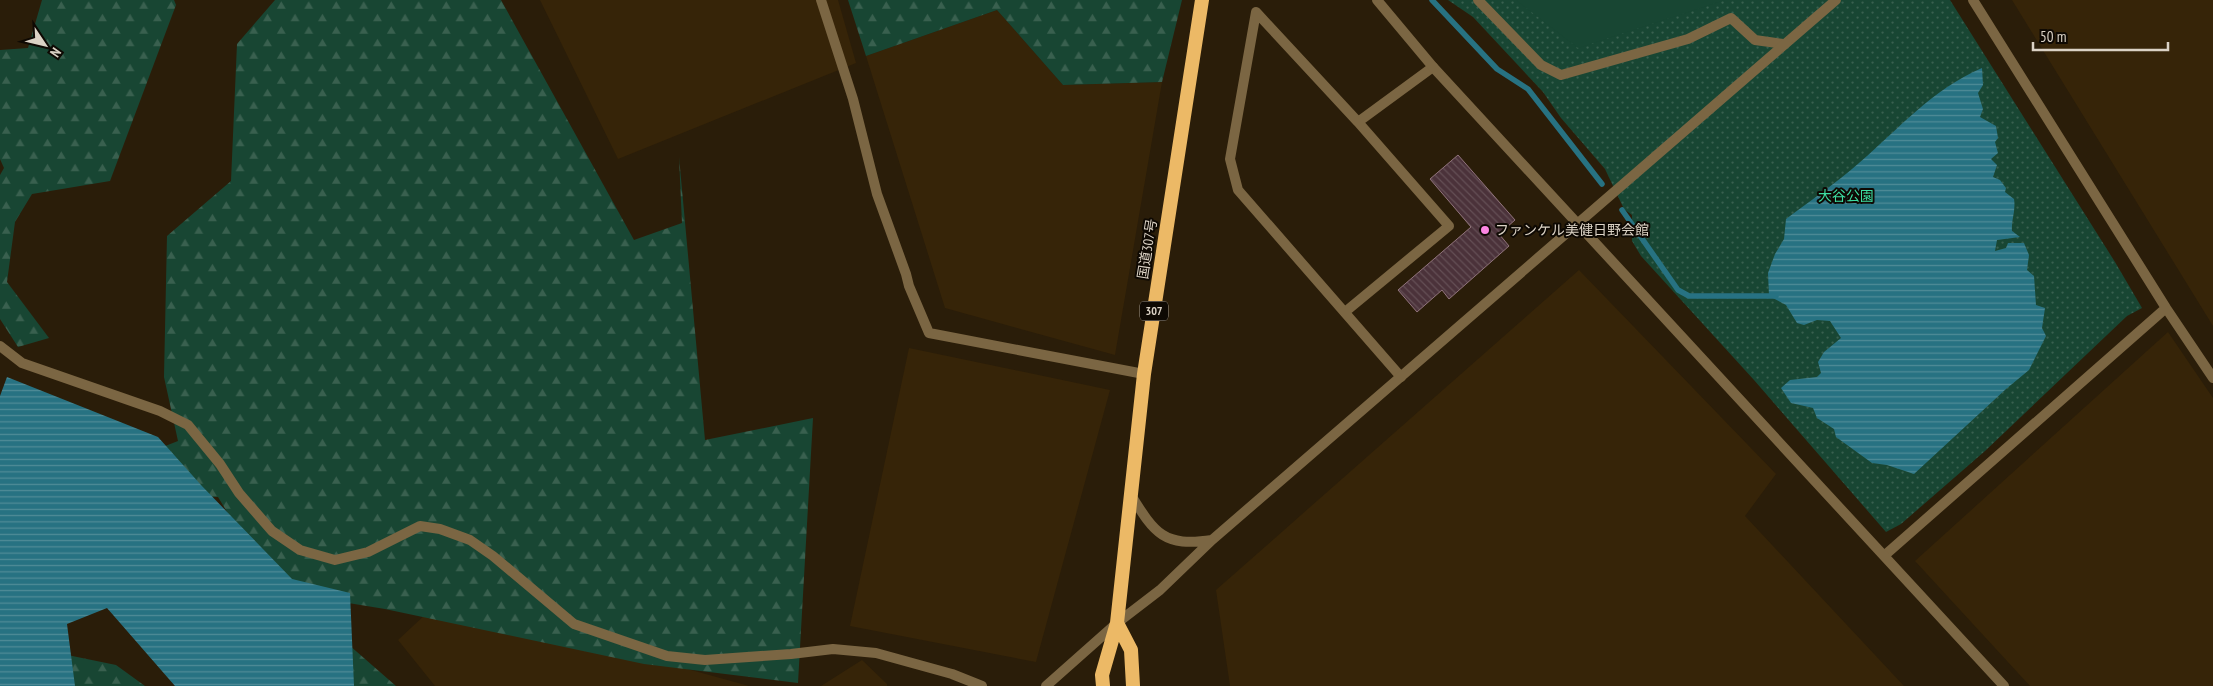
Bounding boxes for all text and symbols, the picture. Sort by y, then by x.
north arrow [20,20,70,70]
scale bar [2033,20,2168,52]
text: 50 m [2040,27,2066,46]
text: N [46,44,65,61]
park label: 大谷公園 [1818,187,1874,205]
street label: 国道307号 [1133,218,1161,280]
place label: ファンケル美健日野会館 [1495,221,1649,239]
marker: ファンケル美健日野会館 [1479,224,1491,236]
road number: 307 [1140,302,1168,321]

